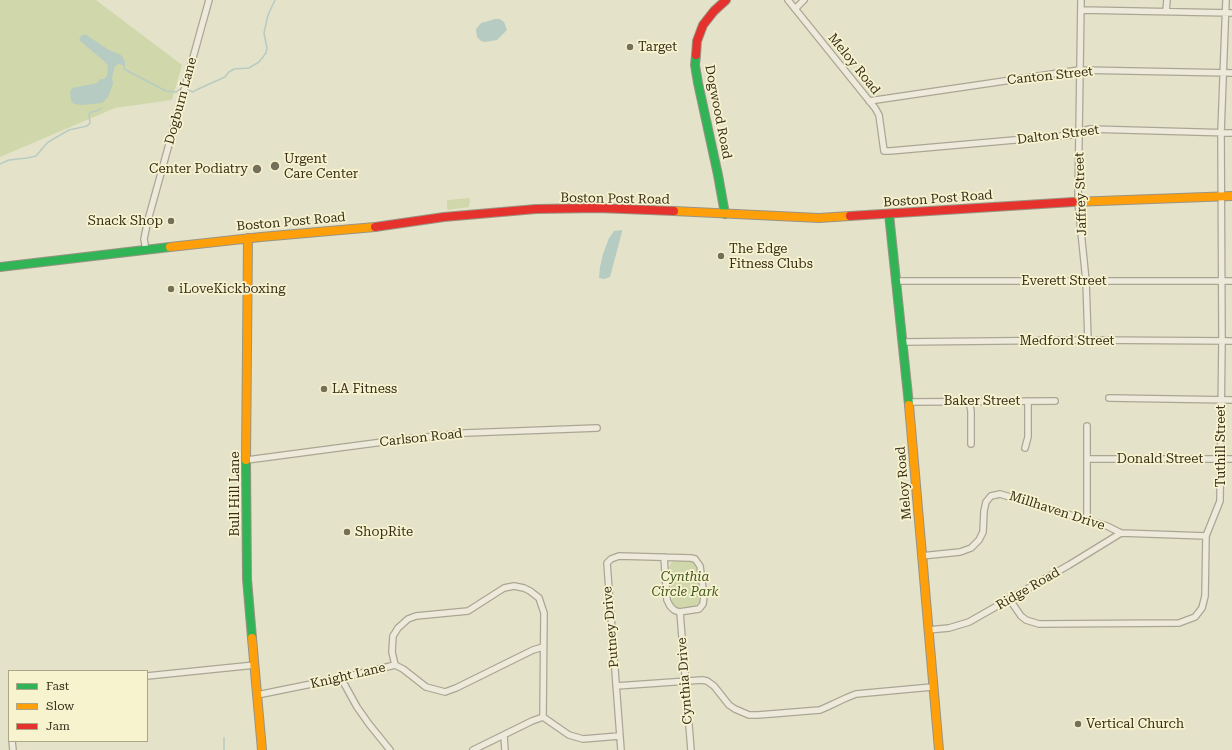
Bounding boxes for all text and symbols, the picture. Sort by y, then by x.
street label: Meloy Road [825,30,883,98]
place label: Target [638,39,677,55]
marker: Target [625,42,635,52]
street label: Dogburn Lane [162,56,200,146]
street label: Dogwood Road [701,64,735,160]
street label: Canton Street [1006,64,1094,88]
street label: Dalton Street [1016,122,1100,148]
place label: Urgent Care Center [284,151,358,182]
street label: Jaffrey Street [1072,152,1090,236]
marker: Urgent Care Center [269,160,281,172]
place label: Center Podiatry [149,161,248,177]
marker: Center Podiatry [251,163,263,175]
street label: Boston Post Road [883,187,993,211]
street label: Boston Post Road [560,190,670,208]
street label: Boston Post Road [236,209,346,235]
place label: Snack Shop [88,213,163,229]
marker: Snack Shop [166,216,176,226]
place label: The Edge Fitness Clubs [729,241,813,272]
marker: The Edge Fitness Clubs [716,251,726,261]
street label: Everett Street [1021,273,1107,289]
place label: iLoveKickboxing [179,281,286,297]
marker: iLoveKickboxing [166,284,176,294]
street label: Medford Street [1020,333,1114,349]
place label: LA Fitness [332,381,397,397]
marker: LA Fitness [319,384,329,394]
street label: Baker Street [944,393,1020,409]
street label: Tuthill Street [1213,405,1229,487]
street label: Carlson Road [379,426,463,450]
street label: Meloy Road [893,446,915,520]
street label: Bull Hill Lane [227,451,243,537]
street label: Donald Street [1117,451,1203,467]
street label: Millhaven Drive [1007,488,1107,534]
place label: ShopRite [355,524,413,540]
marker: ShopRite [342,527,352,537]
street label: Ridge Road [993,565,1063,613]
park label: Cynthia Circle Park [651,569,719,600]
street label: Putney Drive [600,586,622,668]
street label: Cynthia Drive [674,637,696,725]
street label: Knight Lane [309,660,387,692]
legend [8,670,148,742]
text: Fast [46,679,69,693]
text: Slow [46,699,74,713]
place label: Vertical Church [1086,716,1184,732]
text: Jam [46,719,70,733]
marker: Vertical Church [1073,719,1083,729]

